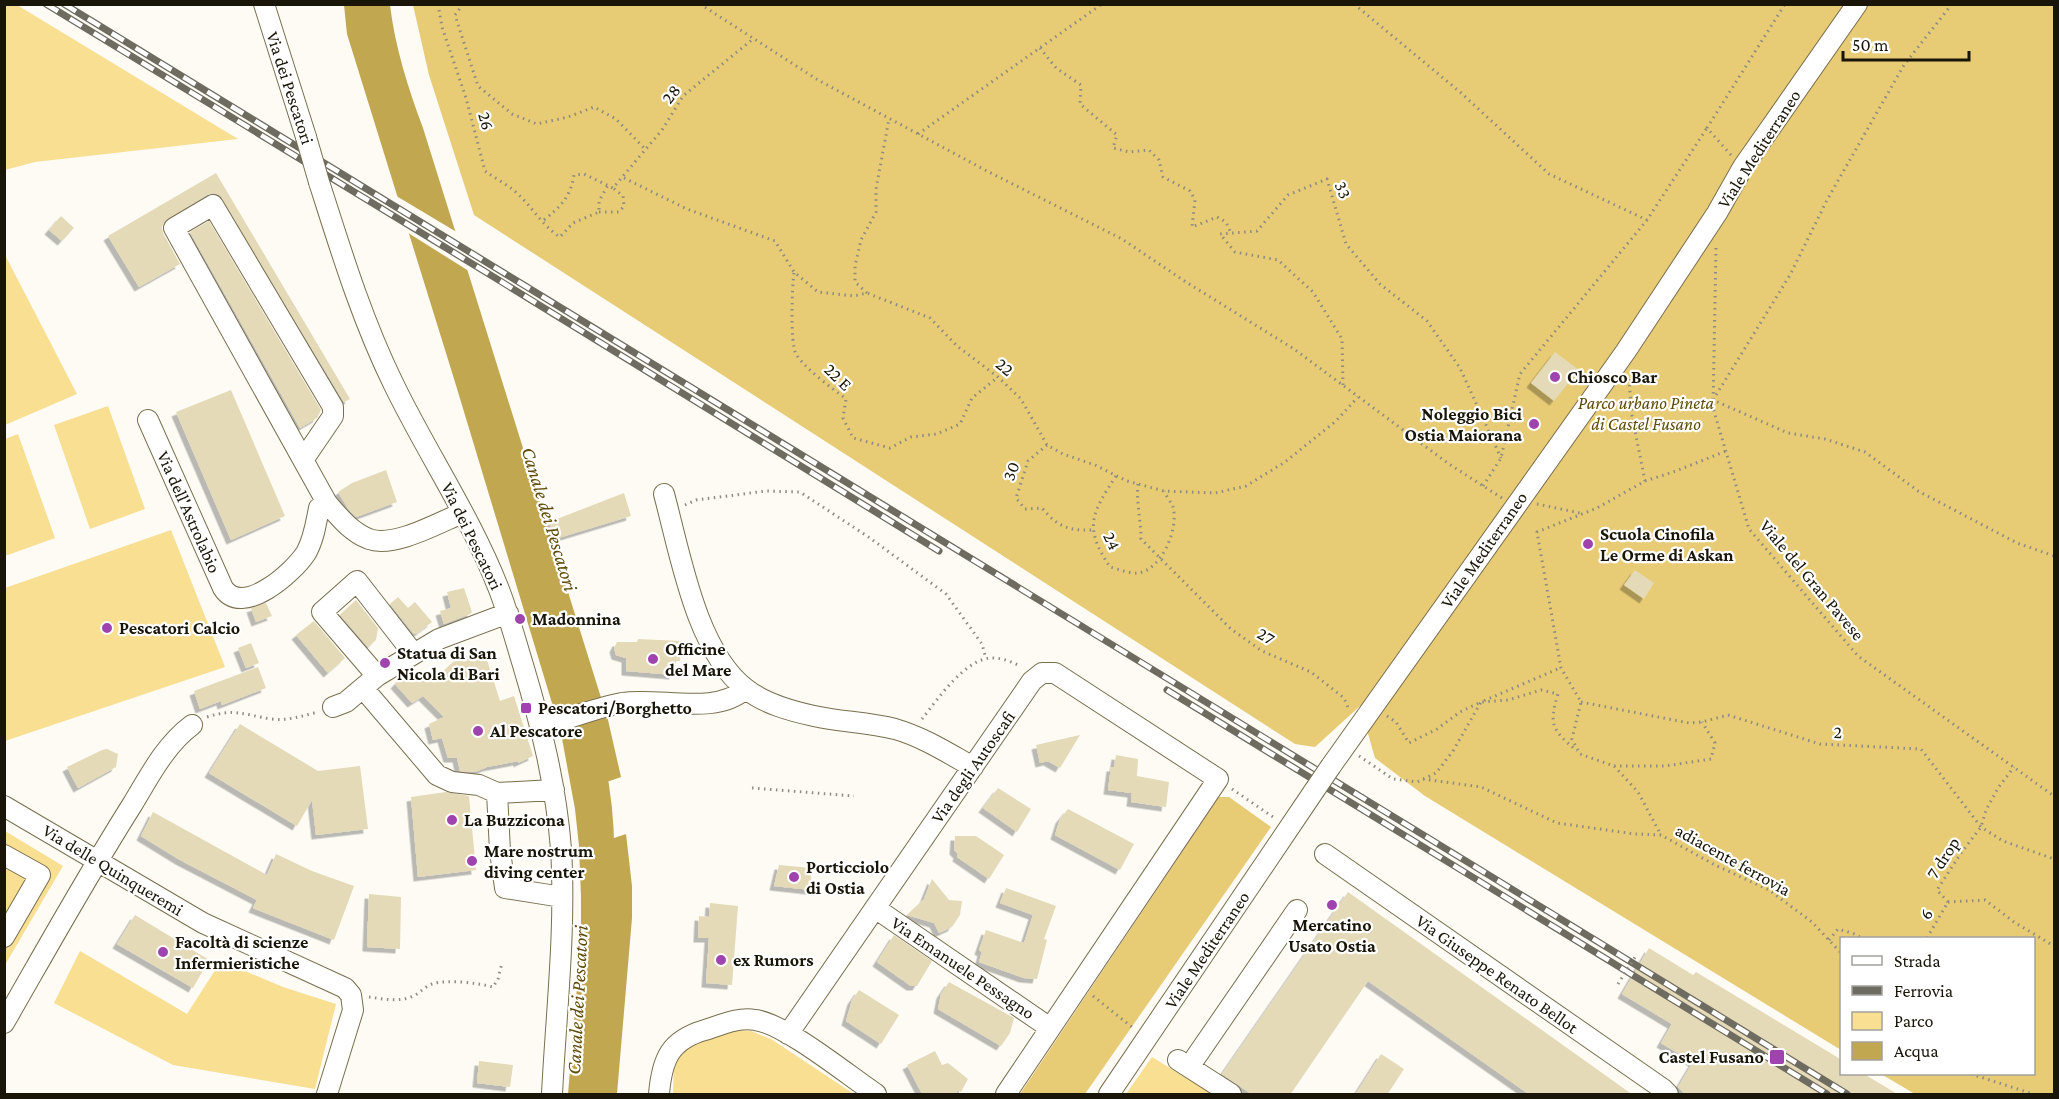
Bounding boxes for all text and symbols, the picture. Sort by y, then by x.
scale bar [1843,24,1969,62]
street label: Via dei Pescatori [262,29,318,147]
text: 50 m [1852,35,1889,55]
street label: 28 [657,81,685,107]
street label: Viale Mediterraneo [1713,86,1805,212]
street label: 26 [474,110,498,132]
street label: 33 [1331,178,1355,202]
street label: 22 [992,354,1018,380]
street label: 22 E [820,359,856,395]
place label: Chiosco Bar [1567,367,1658,387]
marker: Chiosco Bar [1548,370,1562,384]
park label: Parco urbano Pineta di Castel Fusano [1578,393,1714,434]
place label: Noleggio Bici Ostia Maiorana [1405,404,1523,445]
marker: Noleggio Bici Ostia Maiorana [1527,417,1541,431]
water label: Canale dei Pescatori [518,444,583,594]
street label: Via dell'Astrolabio [153,448,225,576]
street label: 30 [998,459,1024,483]
street label: Via dei Pescatori [437,479,507,593]
street label: Viale Mediterraneo [1436,488,1532,612]
street label: Viale del Gran Pavese [1756,516,1868,644]
place label: Scuola Cinofila Le Orme di Askan [1600,524,1734,565]
street label: 24 [1099,529,1125,553]
marker: Scuola Cinofila Le Orme di Askan [1581,537,1595,551]
place label: Madonnina [532,609,621,629]
marker: Madonnina [513,612,527,626]
place label: Pescatori Calcio [119,618,240,638]
marker: Pescatori Calcio [100,621,114,635]
street label: 27 [1254,623,1278,649]
place label: Officine del Mare [665,639,731,680]
place label: Statua di San Nicola di Bari [397,643,500,684]
marker: Officine del Mare [646,652,660,666]
marker: Statua di San Nicola di Bari [378,656,392,670]
place label: Pescatori/Borghetto [538,698,692,718]
marker: Pescatori/Borghetto [519,701,533,715]
street label: Via degli Autoscafi [927,707,1019,827]
place label: Al Pescatore [489,721,582,741]
street label: 2 [1833,722,1843,742]
marker: Al Pescatore [471,724,485,738]
place label: La Buzzicona [464,810,565,830]
marker: La Buzzicona [445,813,459,827]
street label: Via delle Quinqueremi [39,820,187,920]
street label: adiacente ferrovia [1672,820,1794,900]
street label: 7 drop [1922,833,1964,883]
place label: Mare nostrum diving center [484,841,594,882]
marker: Mare nostrum diving center [465,854,479,868]
place label: Porticciolo di Ostia [806,857,889,898]
marker: Porticciolo di Ostia [787,870,801,884]
street label: Viale Mediterraneo [1160,888,1254,1012]
marker: Mercatino Usato Ostia [1325,898,1339,912]
street label: 6 [1915,905,1937,923]
street label: Via Giuseppe Renato Bellot [1412,910,1583,1038]
street label: Via Emanuele Pessagno [888,913,1038,1023]
place label: Mercatino Usato Ostia [1288,915,1376,956]
water label: Canale dei Pescatori [562,924,592,1075]
place label: Facoltà di scienze Infermieristiche [175,932,308,973]
legend [1840,937,2035,1075]
marker: Facoltà di scienze Infermieristiche [156,945,170,959]
place label: ex Rumors [733,950,814,970]
text: Strada [1894,951,1941,971]
marker: ex Rumors [714,953,728,967]
text: Ferrovia [1894,981,1953,1001]
text: Parco [1894,1011,1933,1031]
text: Acqua [1894,1041,1939,1061]
place label: Castel Fusano [1659,1047,1764,1067]
marker: Castel Fusano [1768,1048,1786,1066]

